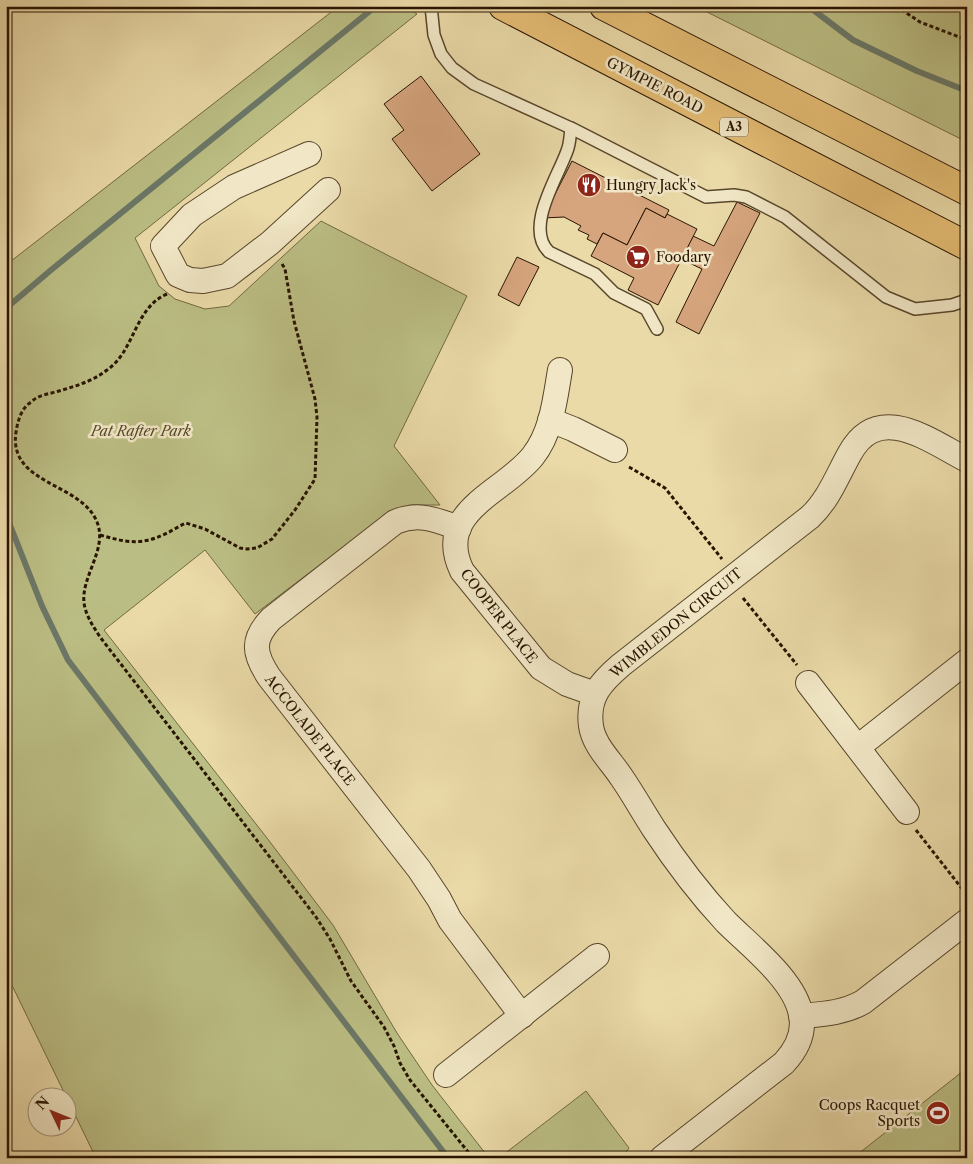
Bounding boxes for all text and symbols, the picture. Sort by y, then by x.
street label: GYMPIE ROAD [604,53,706,117]
road number: A3 [720,118,748,136]
restaurant icon: Hungry Jack's [576,172,602,198]
place label: Hungry Jack's [606,176,696,194]
supermarket icon: Foodary [625,244,651,270]
place label: Foodary [656,248,711,266]
park label: Pat Rafter Park [90,422,192,440]
street label: WIMBLEDON CIRCUIT [605,564,746,683]
street label: COOPER PLACE [457,565,541,667]
street label: ACCOLADE PLACE [260,670,359,789]
north arrow [28,1086,78,1136]
text: N [32,1093,53,1114]
place label: Coops Racquet Sports [819,1096,920,1130]
sports icon: Coops Racquet Sports [925,1100,951,1126]

